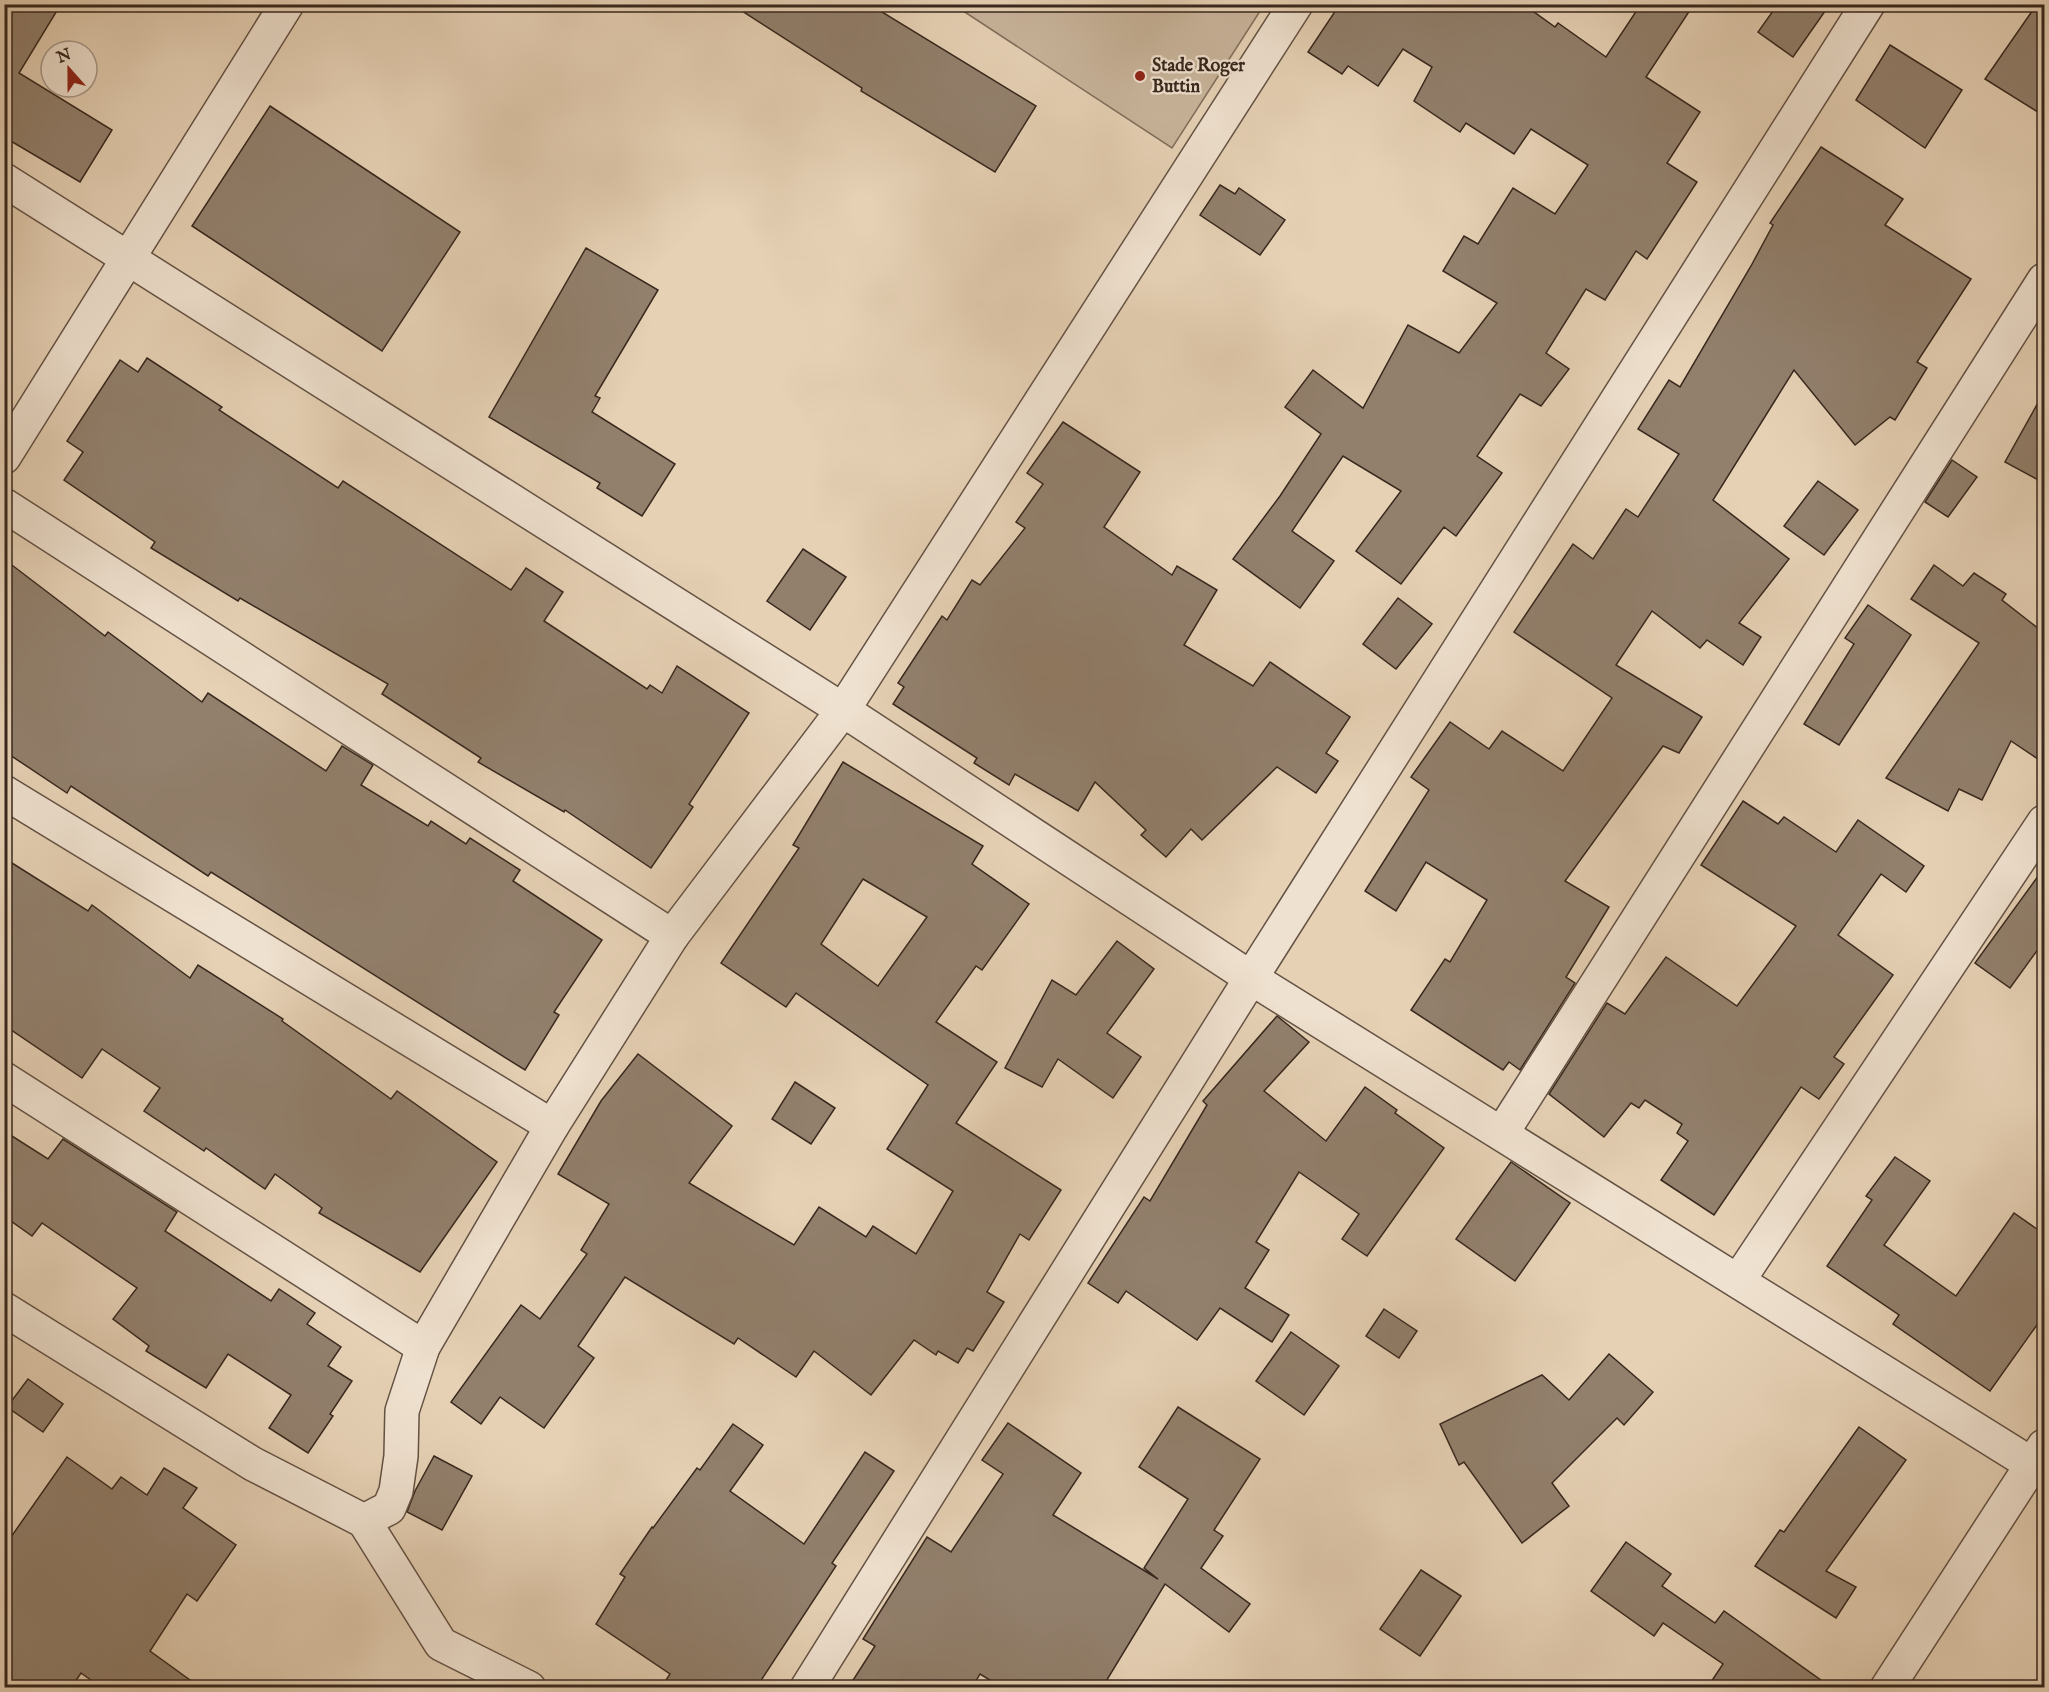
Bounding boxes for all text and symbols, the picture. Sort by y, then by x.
north arrow [39,39,99,99]
text: N [53,45,75,69]
place label: Stade Roger Buttin [1152,55,1245,99]
marker: Stade Roger Buttin [1133,69,1147,83]

